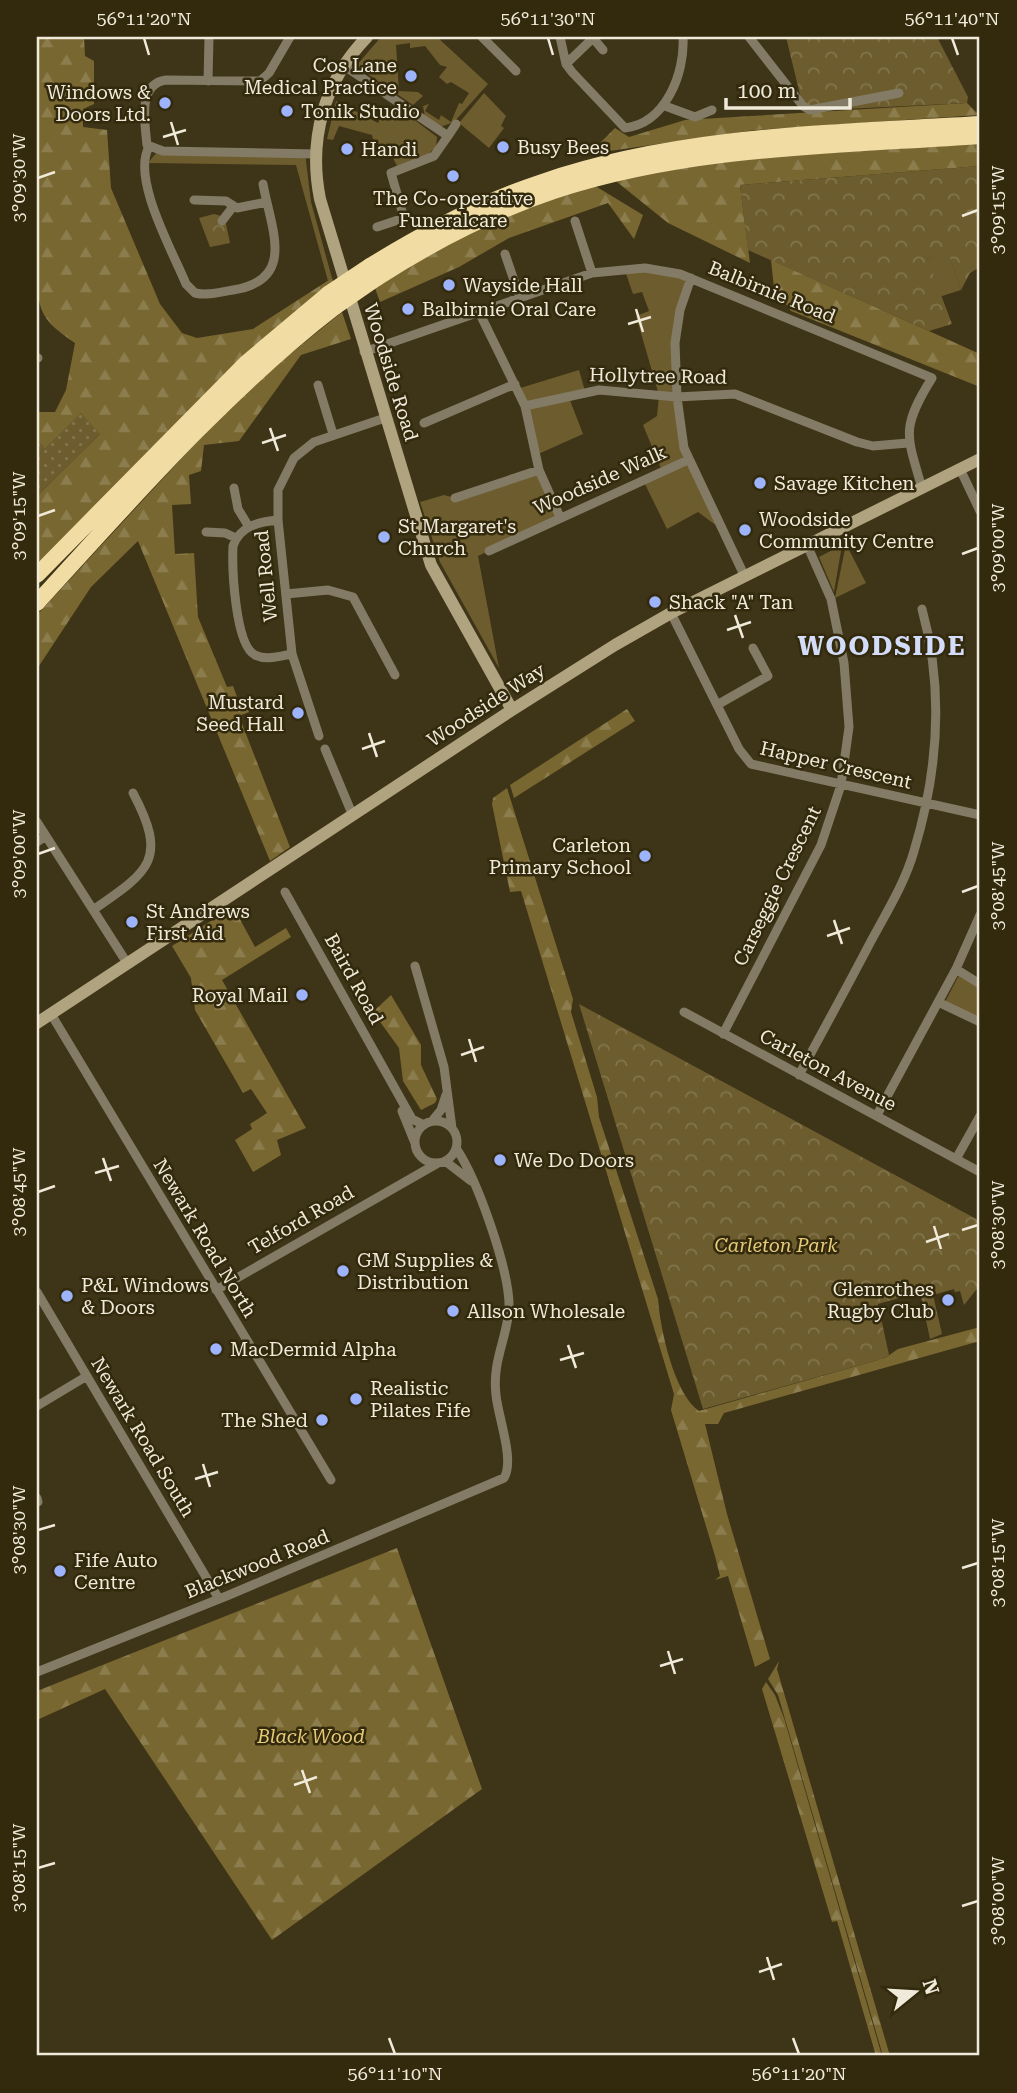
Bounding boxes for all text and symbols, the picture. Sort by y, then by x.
text: 56°11'20"N [97,8,191,29]
text: 56°11'30"N [501,8,595,29]
text: 56°11'40"N [905,8,999,29]
place label: Cos Lane Medical Practice [244,54,397,99]
scale bar [726,66,851,110]
marker: Cos Lane Medical Practice [403,68,419,84]
text: 100 m [737,79,797,103]
place label: Windows & Doors Ltd. [46,81,151,126]
marker: Windows & Doors Ltd. [157,95,173,111]
place label: Tonik Studio [301,100,420,123]
marker: Tonik Studio [279,103,295,119]
text: 3°09'30"W [8,133,29,222]
place label: Busy Bees [517,136,609,159]
place label: Handi [361,138,417,161]
marker: Busy Bees [495,139,511,155]
marker: Handi [339,141,355,157]
text: 3°09'15"W [987,165,1008,254]
marker: The Co-operative Funeralcare [445,168,461,184]
place label: The Co-operative Funeralcare [373,187,533,232]
street label: Balbirnie Road [705,256,839,328]
place label: Wayside Hall [463,274,583,297]
marker: Wayside Hall [441,277,457,293]
place label: Balbirnie Oral Care [422,298,596,321]
street label: Woodside Road [359,300,423,444]
marker: Balbirnie Oral Care [400,301,416,317]
street label: Hollytree Road [589,363,727,389]
street label: Woodside Walk [530,440,670,520]
text: 3°09'15"W [8,471,29,560]
place label: Savage Kitchen [774,472,915,495]
marker: Savage Kitchen [752,475,768,491]
text: 3°09'00"W [987,503,1008,592]
place label: Woodside Community Centre [759,508,934,553]
place label: St Margaret's Church [398,515,516,560]
marker: Woodside Community Centre [737,522,753,538]
street label: Well Road [250,529,282,623]
marker: St Margaret's Church [376,529,392,545]
place label: Shack "A" Tan [669,591,793,614]
marker: Shack "A" Tan [647,594,663,610]
district label: WOODSIDE [797,631,967,661]
street label: Woodside Way [423,658,550,752]
place label: Mustard Seed Hall [196,691,284,736]
marker: Mustard Seed Hall [290,705,306,721]
street label: Happer Crescent [758,736,914,794]
street label: Carseggie Crescent [728,802,826,970]
text: 3°09'00"W [8,809,29,898]
place label: Carleton Primary School [489,834,631,879]
text: 3°08'45"W [987,841,1008,930]
marker: Carleton Primary School [637,848,653,864]
place label: St Andrews First Aid [146,900,250,945]
marker: St Andrews First Aid [124,914,140,930]
street label: Baird Road [320,930,388,1028]
place label: Royal Mail [192,984,288,1007]
marker: Royal Mail [294,987,310,1003]
street label: Carleton Avenue [756,1024,900,1116]
text: 3°08'45"W [8,1147,29,1236]
place label: We Do Doors [514,1149,634,1172]
marker: We Do Doors [492,1152,508,1168]
street label: Newark Road North [148,1154,262,1322]
text: 3°08'30"W [987,1180,1008,1269]
street label: Telford Road [244,1181,358,1259]
park label: Carleton Park [714,1234,838,1257]
place label: GM Supplies & Distribution [357,1249,493,1294]
marker: GM Supplies & Distribution [335,1263,351,1279]
place label: P&L Windows & Doors [81,1274,209,1319]
place label: Glenrothes Rugby Club [827,1278,934,1323]
marker: P&L Windows & Doors [59,1288,75,1304]
marker: Glenrothes Rugby Club [940,1292,956,1308]
place label: Allson Wholesale [467,1300,625,1323]
marker: Allson Wholesale [445,1303,461,1319]
place label: MacDermid Alpha [230,1338,397,1361]
marker: MacDermid Alpha [208,1341,224,1357]
street label: Newark Road South [86,1353,200,1521]
place label: Realistic Pilates Fife [370,1377,471,1422]
marker: Realistic Pilates Fife [348,1391,364,1407]
place label: The Shed [221,1409,308,1432]
marker: The Shed [314,1412,330,1428]
text: 3°08'30"W [8,1485,29,1574]
text: 3°08'15"W [987,1518,1008,1607]
street label: Blackwood Road [182,1525,332,1603]
place label: Fife Auto Centre [74,1549,158,1594]
marker: Fife Auto Centre [52,1563,68,1579]
park label: Black Wood [256,1725,365,1748]
text: 3°08'15"W [8,1823,29,1912]
text: 3°08'00"W [987,1856,1008,1945]
north arrow [880,1956,950,2026]
text: N [917,1976,944,1998]
text: 56°11'10"N [348,2063,442,2084]
text: 56°11'20"N [752,2063,846,2084]

